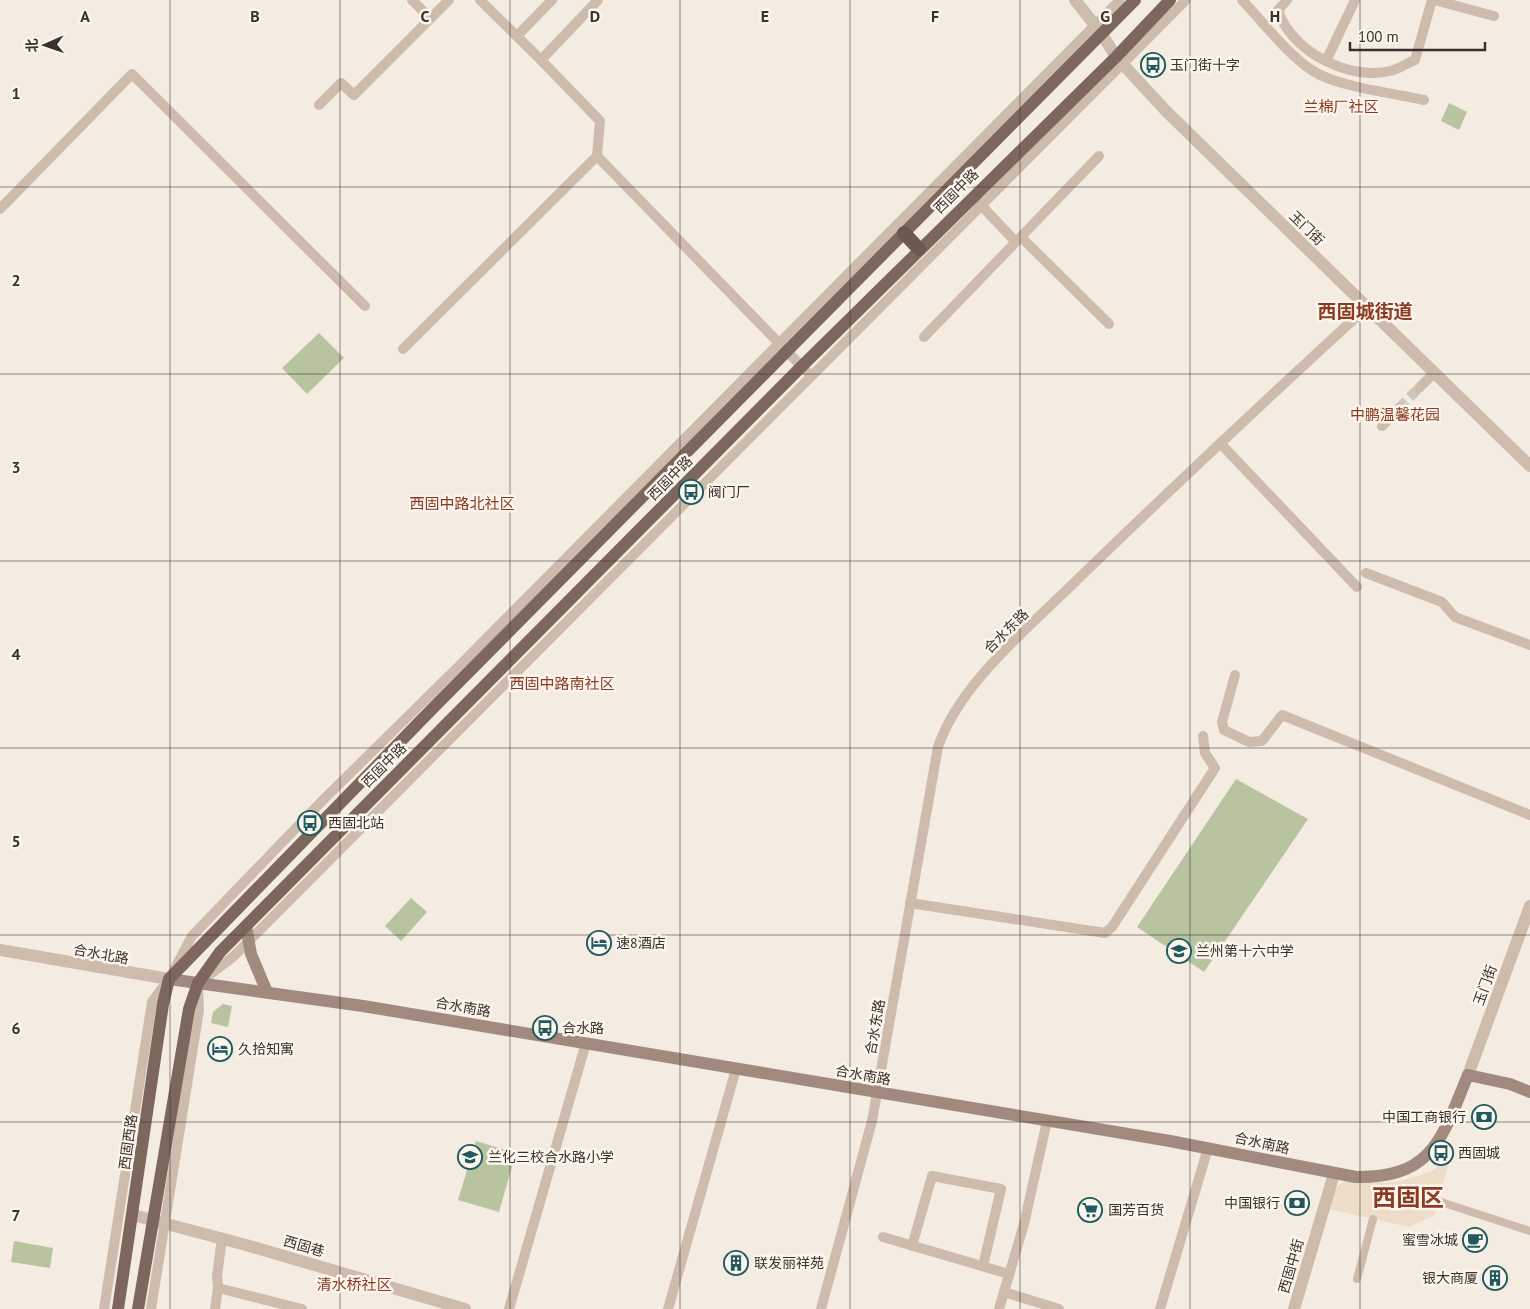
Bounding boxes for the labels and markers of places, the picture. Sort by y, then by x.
bus stop icon: 玉门街十字 [1140,52,1166,78]
place label: 玉门街十字 [1170,56,1240,74]
bus stop icon: 阀门厂 [678,479,704,505]
place label: 阀门厂 [708,483,750,501]
bus stop icon: 西固北站 [297,810,323,836]
place label: 西固北站 [328,814,384,832]
hotel icon: 速8酒店 [586,930,612,956]
place label: 速8酒店 [616,934,666,952]
school or university icon: 兰州第十六中学 [1166,938,1192,964]
place label: 兰州第十六中学 [1196,942,1294,960]
bus stop icon: 合水路 [532,1015,558,1041]
place label: 合水路 [562,1019,604,1037]
hotel icon: 久拾知寓 [207,1036,233,1062]
place label: 久拾知寓 [238,1040,294,1058]
bank icon: 中国工商银行 [1471,1104,1497,1130]
place label: 中国工商银行 [1382,1108,1466,1126]
bus stop icon: 西固城 [1428,1140,1454,1166]
school or university icon: 兰化三校合水路小学 [457,1144,483,1170]
place label: 西固城 [1458,1144,1500,1162]
place label: 兰化三校合水路小学 [488,1148,614,1166]
bank icon: 中国银行 [1284,1190,1310,1216]
place label: 中国银行 [1224,1194,1280,1212]
supermarket icon: 国芳百货 [1077,1197,1103,1223]
place label: 国芳百货 [1108,1201,1164,1219]
cafe icon: 蜜雪冰城 [1462,1227,1488,1253]
place label: 蜜雪冰城 [1402,1231,1458,1249]
building icon: 联发丽祥苑 [723,1250,749,1276]
place label: 联发丽祥苑 [754,1254,824,1272]
building icon: 银大商厦 [1482,1265,1508,1291]
place label: 银大商厦 [1422,1269,1478,1287]

